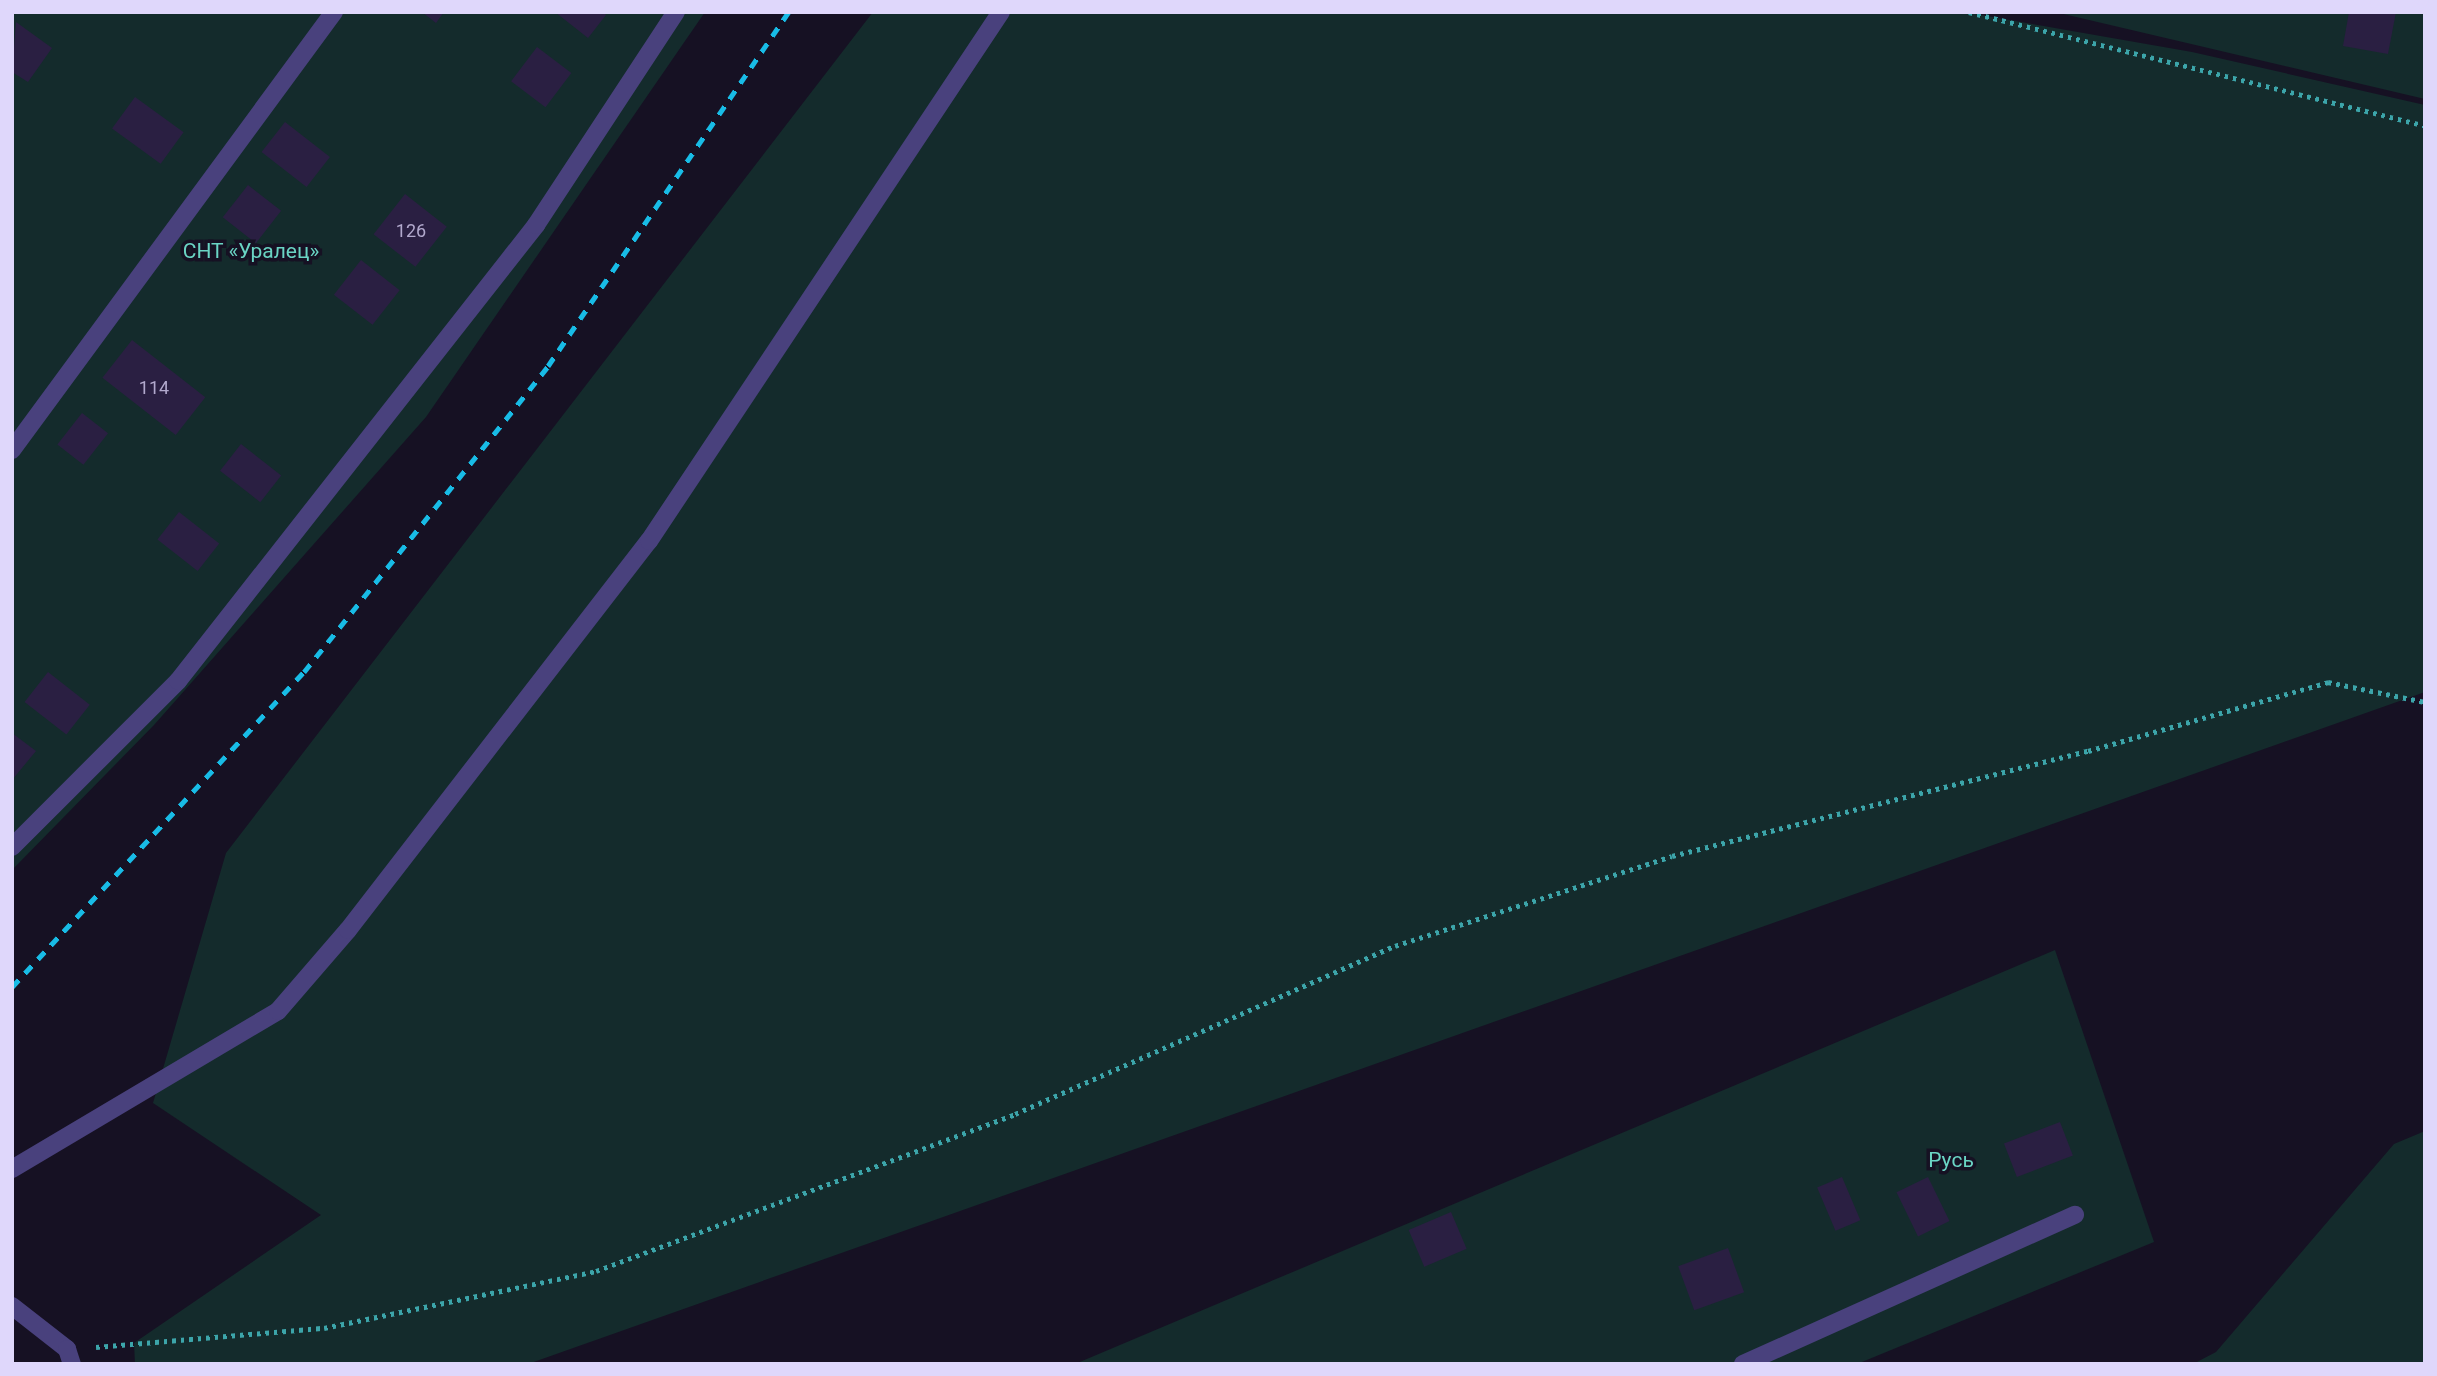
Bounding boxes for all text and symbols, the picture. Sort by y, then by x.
house number: 126 [396,220,426,242]
park label: СНТ «Уралец» [183,238,319,264]
house number: 114 [139,377,169,399]
park label: Русь [1928,1147,1974,1173]

